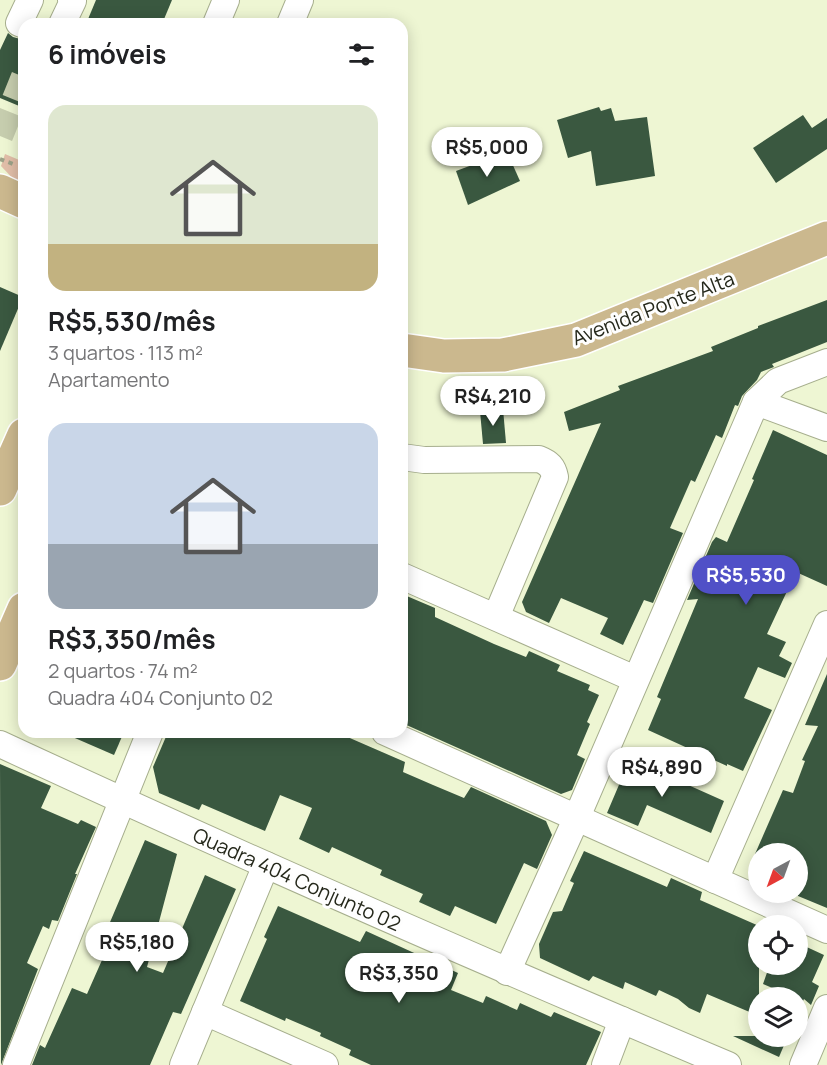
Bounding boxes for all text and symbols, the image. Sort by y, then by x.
text: 6 imóveis [48,36,166,72]
icon: filters [345,38,378,71]
pin: R$5,000 [432,127,542,178]
text: R$5,000 [445,133,529,160]
icon: home [159,144,267,252]
street label: Avenida Ponte Alta [568,265,738,351]
text: R$5,530/mês [48,303,216,339]
text: 3 quartos · 113 m² [48,339,203,366]
text: Apartamento [48,366,170,393]
pin: R$4,210 [438,376,548,427]
text: R$4,210 [454,382,532,409]
icon: home [159,462,267,570]
pin: R$5,530 [691,555,801,606]
text: R$5,530 [706,561,786,588]
text: R$3,350/mês [48,621,216,657]
text: 2 quartos · 74 m² [48,657,198,684]
text: Quadra 404 Conjunto 02 [48,684,273,711]
pin: R$4,890 [607,747,717,798]
text: R$4,890 [621,753,703,780]
street label: Quadra 404 Conjunto 02 [189,821,405,937]
north arrow [748,843,808,903]
map controls [748,843,808,1047]
button: locate [748,915,808,975]
pin: R$5,180 [82,922,192,973]
text: R$5,180 [99,928,175,955]
pin: R$3,350 [344,953,454,1004]
text: R$3,350 [359,959,439,986]
button: layers [748,987,808,1047]

